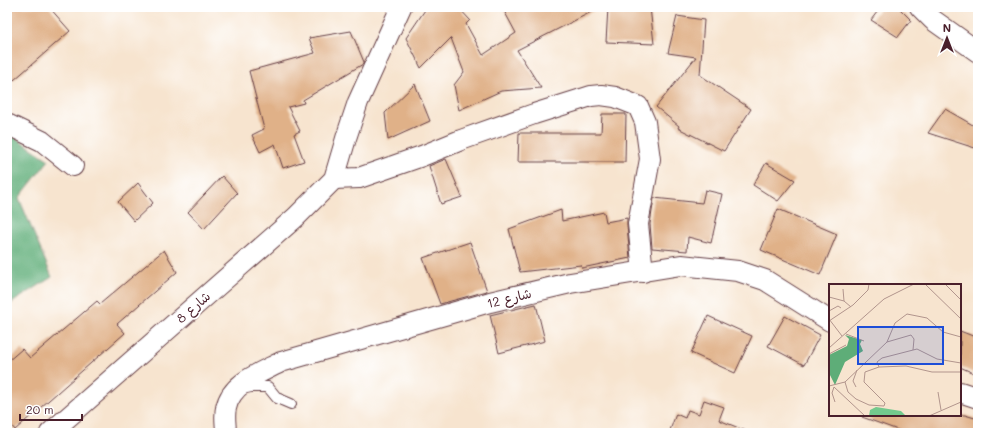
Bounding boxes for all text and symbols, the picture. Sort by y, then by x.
north arrow [927,18,967,58]
text: N [943,20,951,35]
street label: شارع 12 [485,284,533,313]
inset map [829,284,961,416]
street label: شارع 8 [172,287,215,328]
scale bar [20,396,82,422]
text: 20 m [26,401,54,417]

